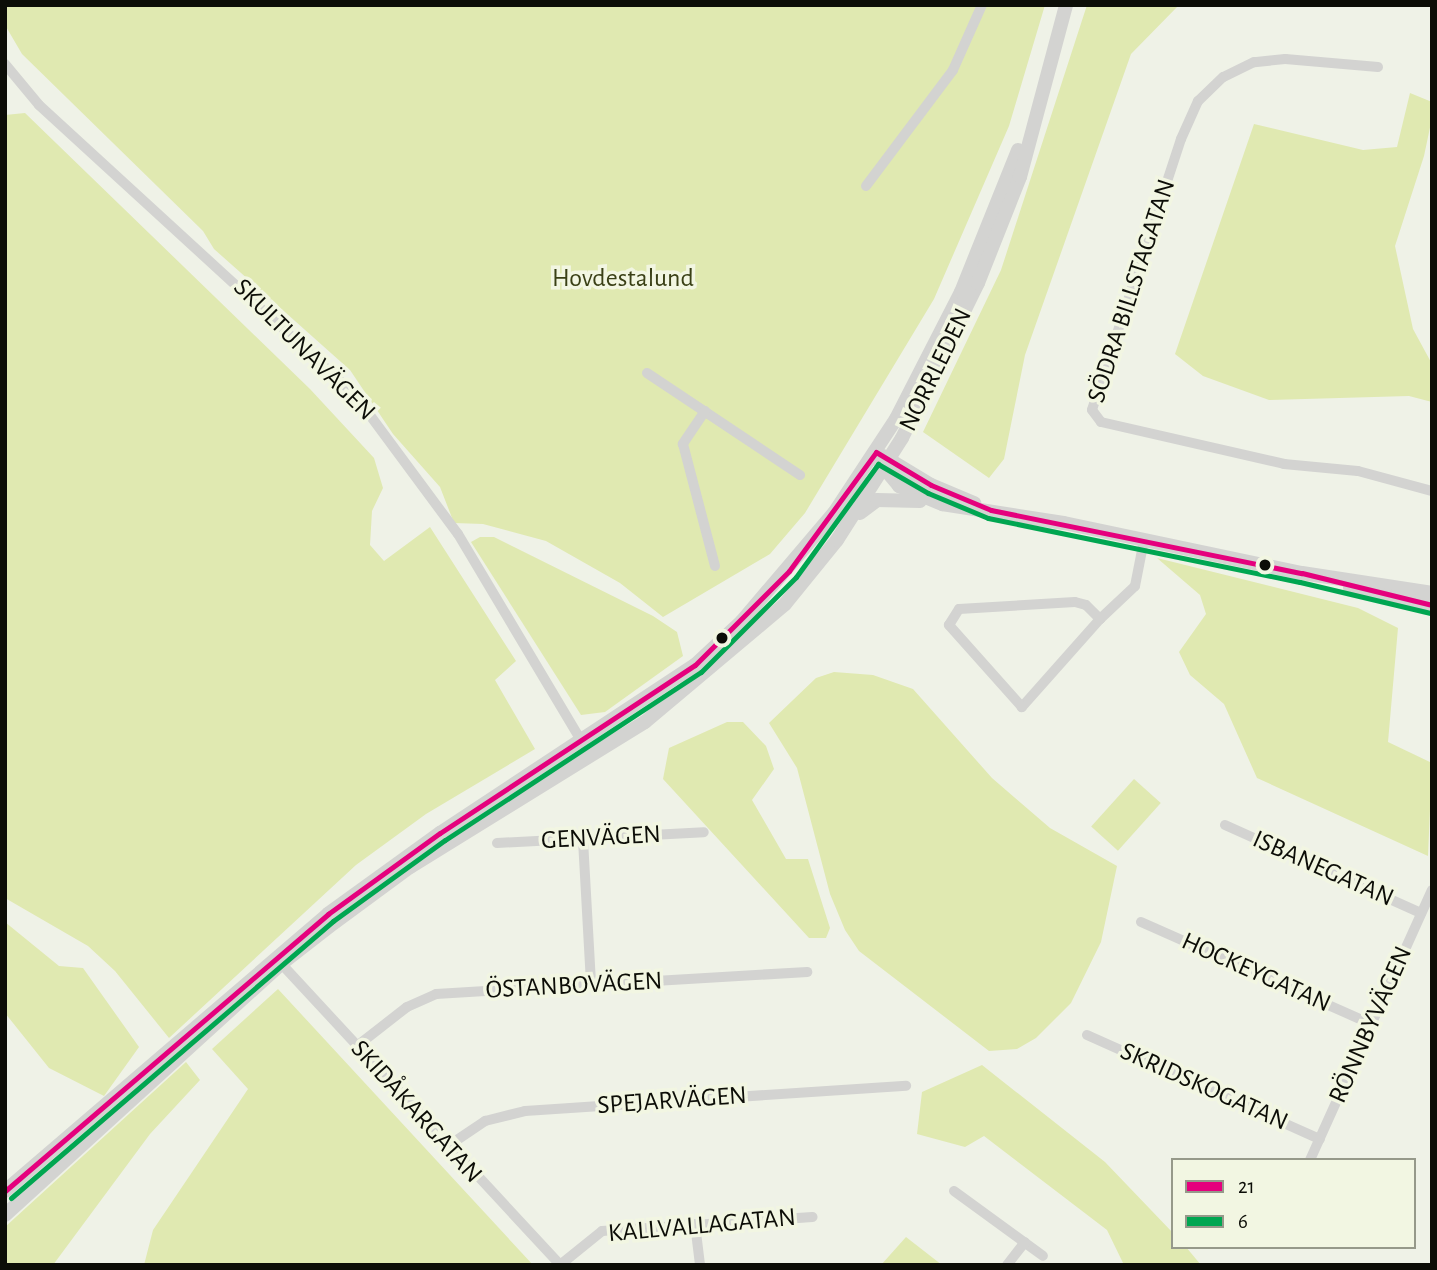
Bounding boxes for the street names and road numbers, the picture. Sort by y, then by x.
street label: SÖDRA BILLSTAGATAN [1081,175,1183,407]
street label: SKULTUNAVÄGEN [226,272,382,428]
street label: NORRLEDEN [893,303,979,437]
street label: GENVÄGEN [540,819,662,857]
street label: ISBANEGATAN [1247,824,1399,914]
street label: HOCKEYGATAN [1176,926,1336,1020]
street label: RÖNNBYVÄGEN [1322,942,1420,1108]
street label: ÖSTANBOVÄGEN [485,966,663,1006]
street label: SKIDÅKARGATAN [344,1034,488,1190]
street label: SKRIDSKOGATAN [1115,1036,1293,1138]
street label: SPEJARVÄGEN [596,1080,748,1122]
street label: KALLVALLAGATAN [607,1202,797,1250]

